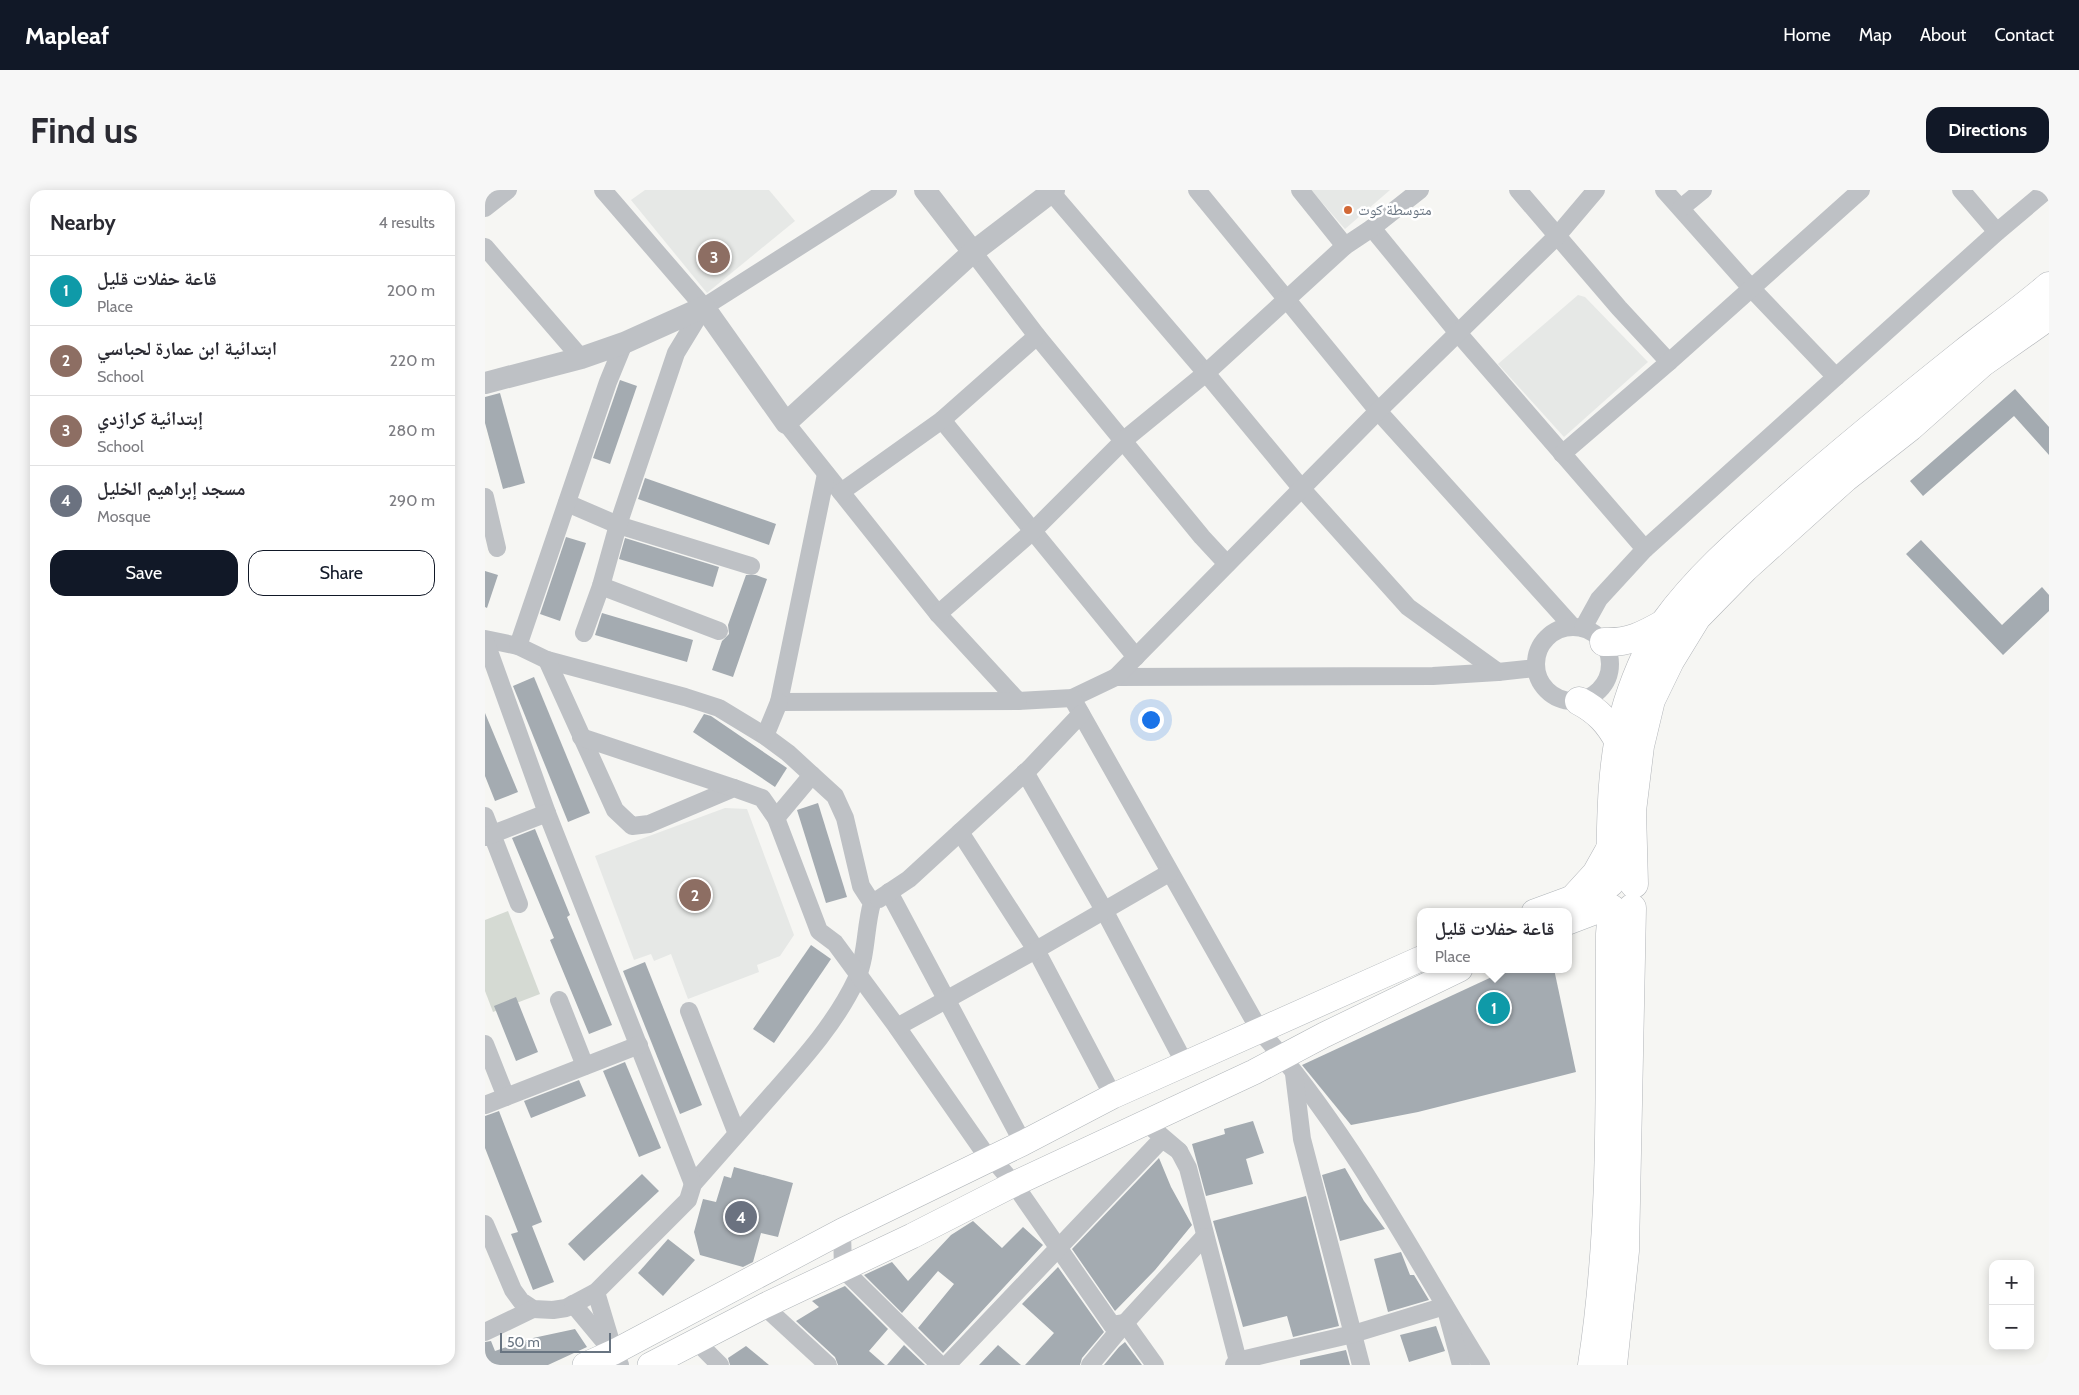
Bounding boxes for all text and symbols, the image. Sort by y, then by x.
text: Mapleaf [25,21,109,50]
text: Home [1783,24,1831,46]
text: Map [1859,24,1892,46]
text: About [1920,24,1966,46]
text: Contact [1994,24,2054,46]
button: Directions [1926,107,2049,153]
text: Find us [30,109,138,152]
place label: متوسطة كوت [1358,201,1432,219]
marker: متوسطة كوت [1342,204,1354,216]
text: Nearby [50,210,116,235]
text: 4 results [378,213,435,232]
pin: 3 [698,238,730,276]
text: قاعة حفلات قليل [97,267,217,290]
text: 1 [63,281,69,300]
text: 200 m [387,281,435,300]
text: Place [97,297,133,316]
text: ابتدائية ابن عمارة لحباسي [97,337,277,360]
text: 2 [62,351,70,370]
text: 220 m [389,351,435,370]
text: School [97,367,144,386]
text: إبتدائية كرازدي [97,407,203,430]
text: 3 [62,421,70,440]
text: 280 m [388,421,435,440]
text: School [97,437,144,456]
text: مسجد إبراهيم الخليل [97,477,245,500]
text: 4 [61,491,71,510]
text: 290 m [389,491,435,510]
text: Mosque [97,507,151,526]
button: Save [50,550,238,596]
button: Share [248,550,435,596]
your location [1138,707,1164,733]
pin: 2 [679,876,711,914]
popup [1417,908,1572,973]
text: قاعة حفلات قليل [1435,917,1554,940]
text: Place [1435,947,1471,966]
pin: 1 [1478,989,1510,1027]
pin: 4 [725,1198,757,1236]
map controls [1989,1260,2034,1350]
button: + [1989,1260,2034,1305]
button: − [1989,1305,2034,1350]
scale bar [500,1330,611,1353]
text: 50 m [507,1333,540,1351]

